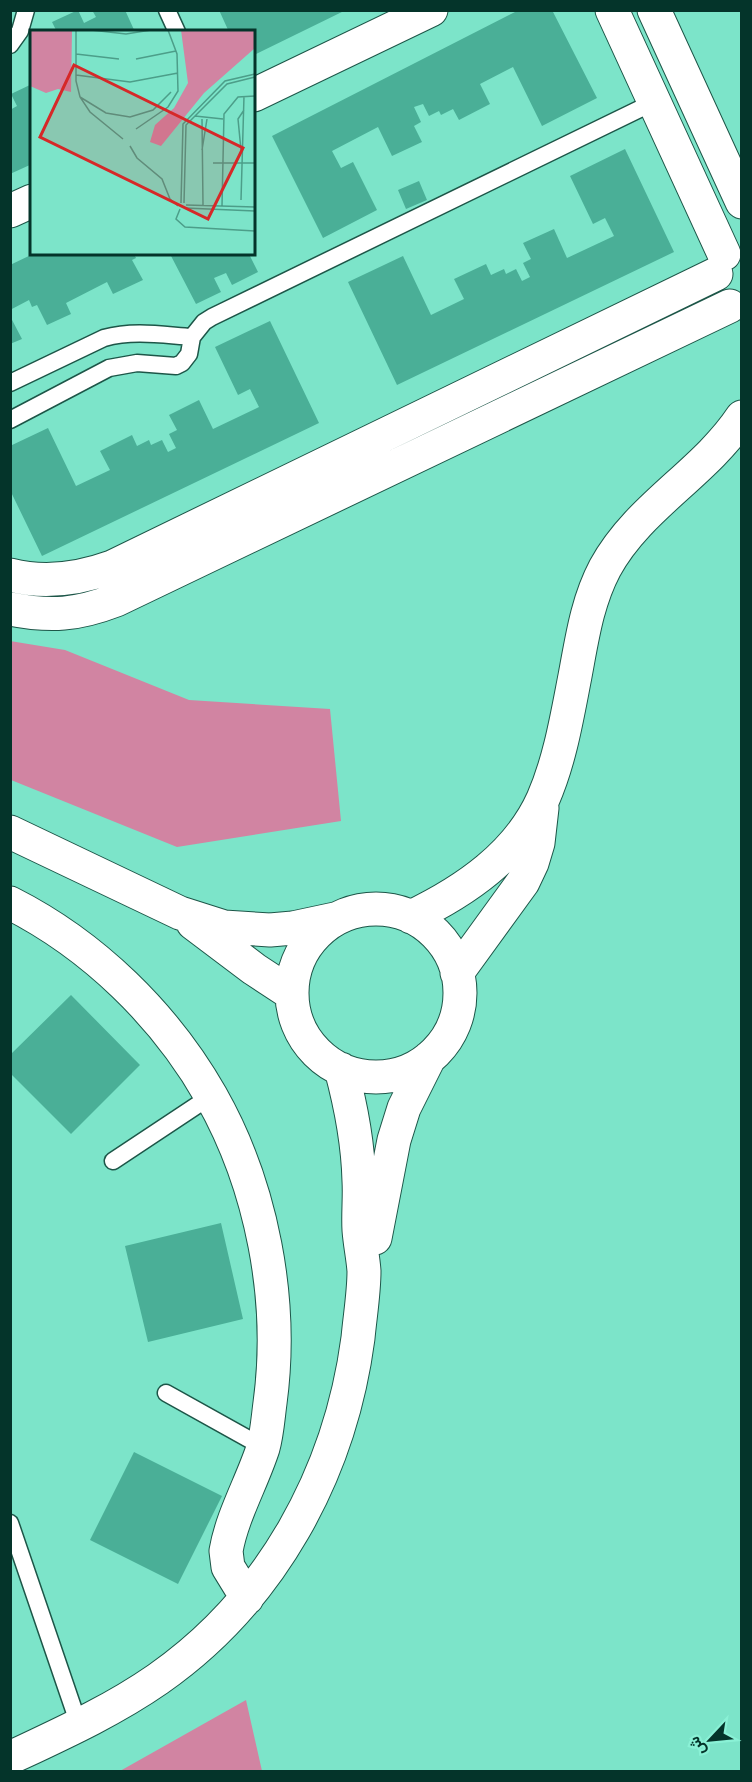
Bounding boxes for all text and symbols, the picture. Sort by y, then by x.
inset map [30,30,255,255]
north arrow [680,1710,740,1770]
text: ش [682,1733,712,1760]

